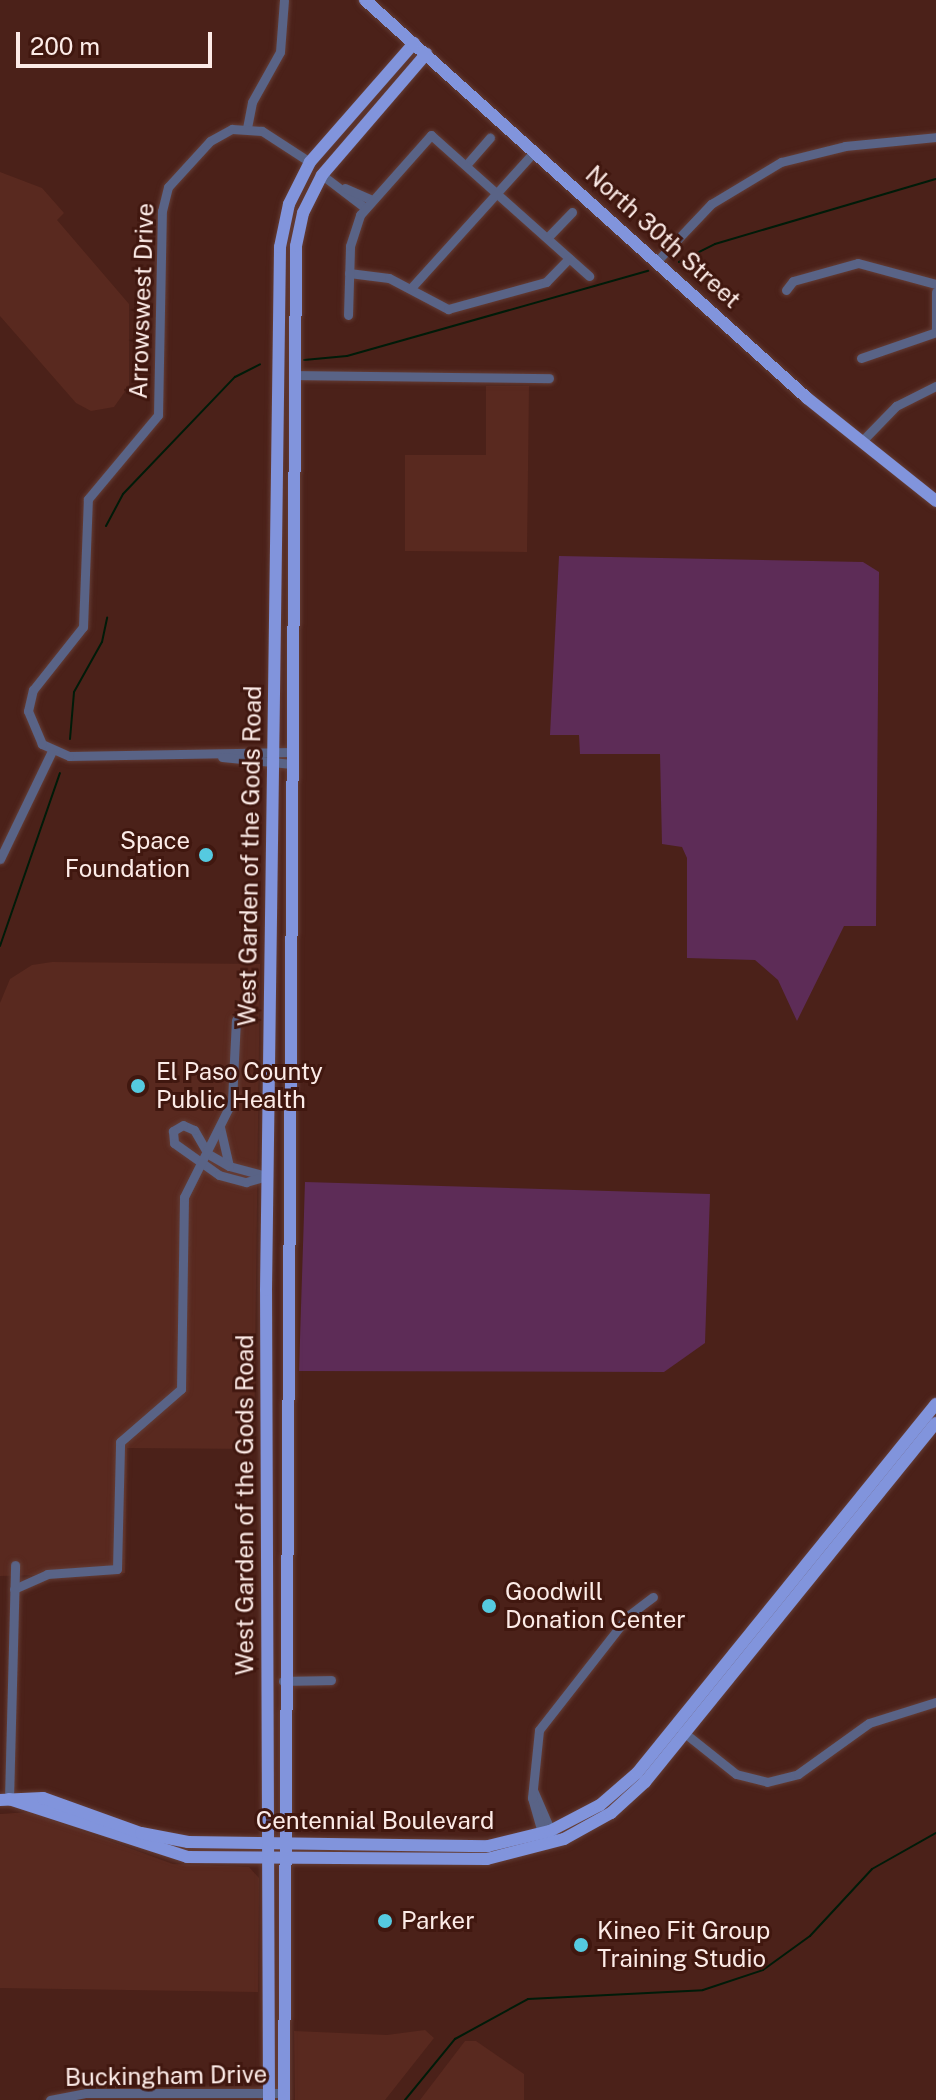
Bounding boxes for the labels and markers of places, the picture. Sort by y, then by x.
place label: Space Foundation [65,827,190,883]
marker: Space Foundation [197,846,215,864]
place label: El Paso County Public Health [156,1058,323,1114]
marker: El Paso County Public Health [127,1075,149,1097]
place label: Goodwill Donation Center [505,1578,686,1634]
marker: Goodwill Donation Center [480,1597,498,1615]
place label: Parker [401,1907,475,1935]
marker: Parker [376,1912,394,1930]
place label: Kineo Fit Group Training Studio [597,1917,770,1973]
marker: Kineo Fit Group Training Studio [572,1936,590,1954]

